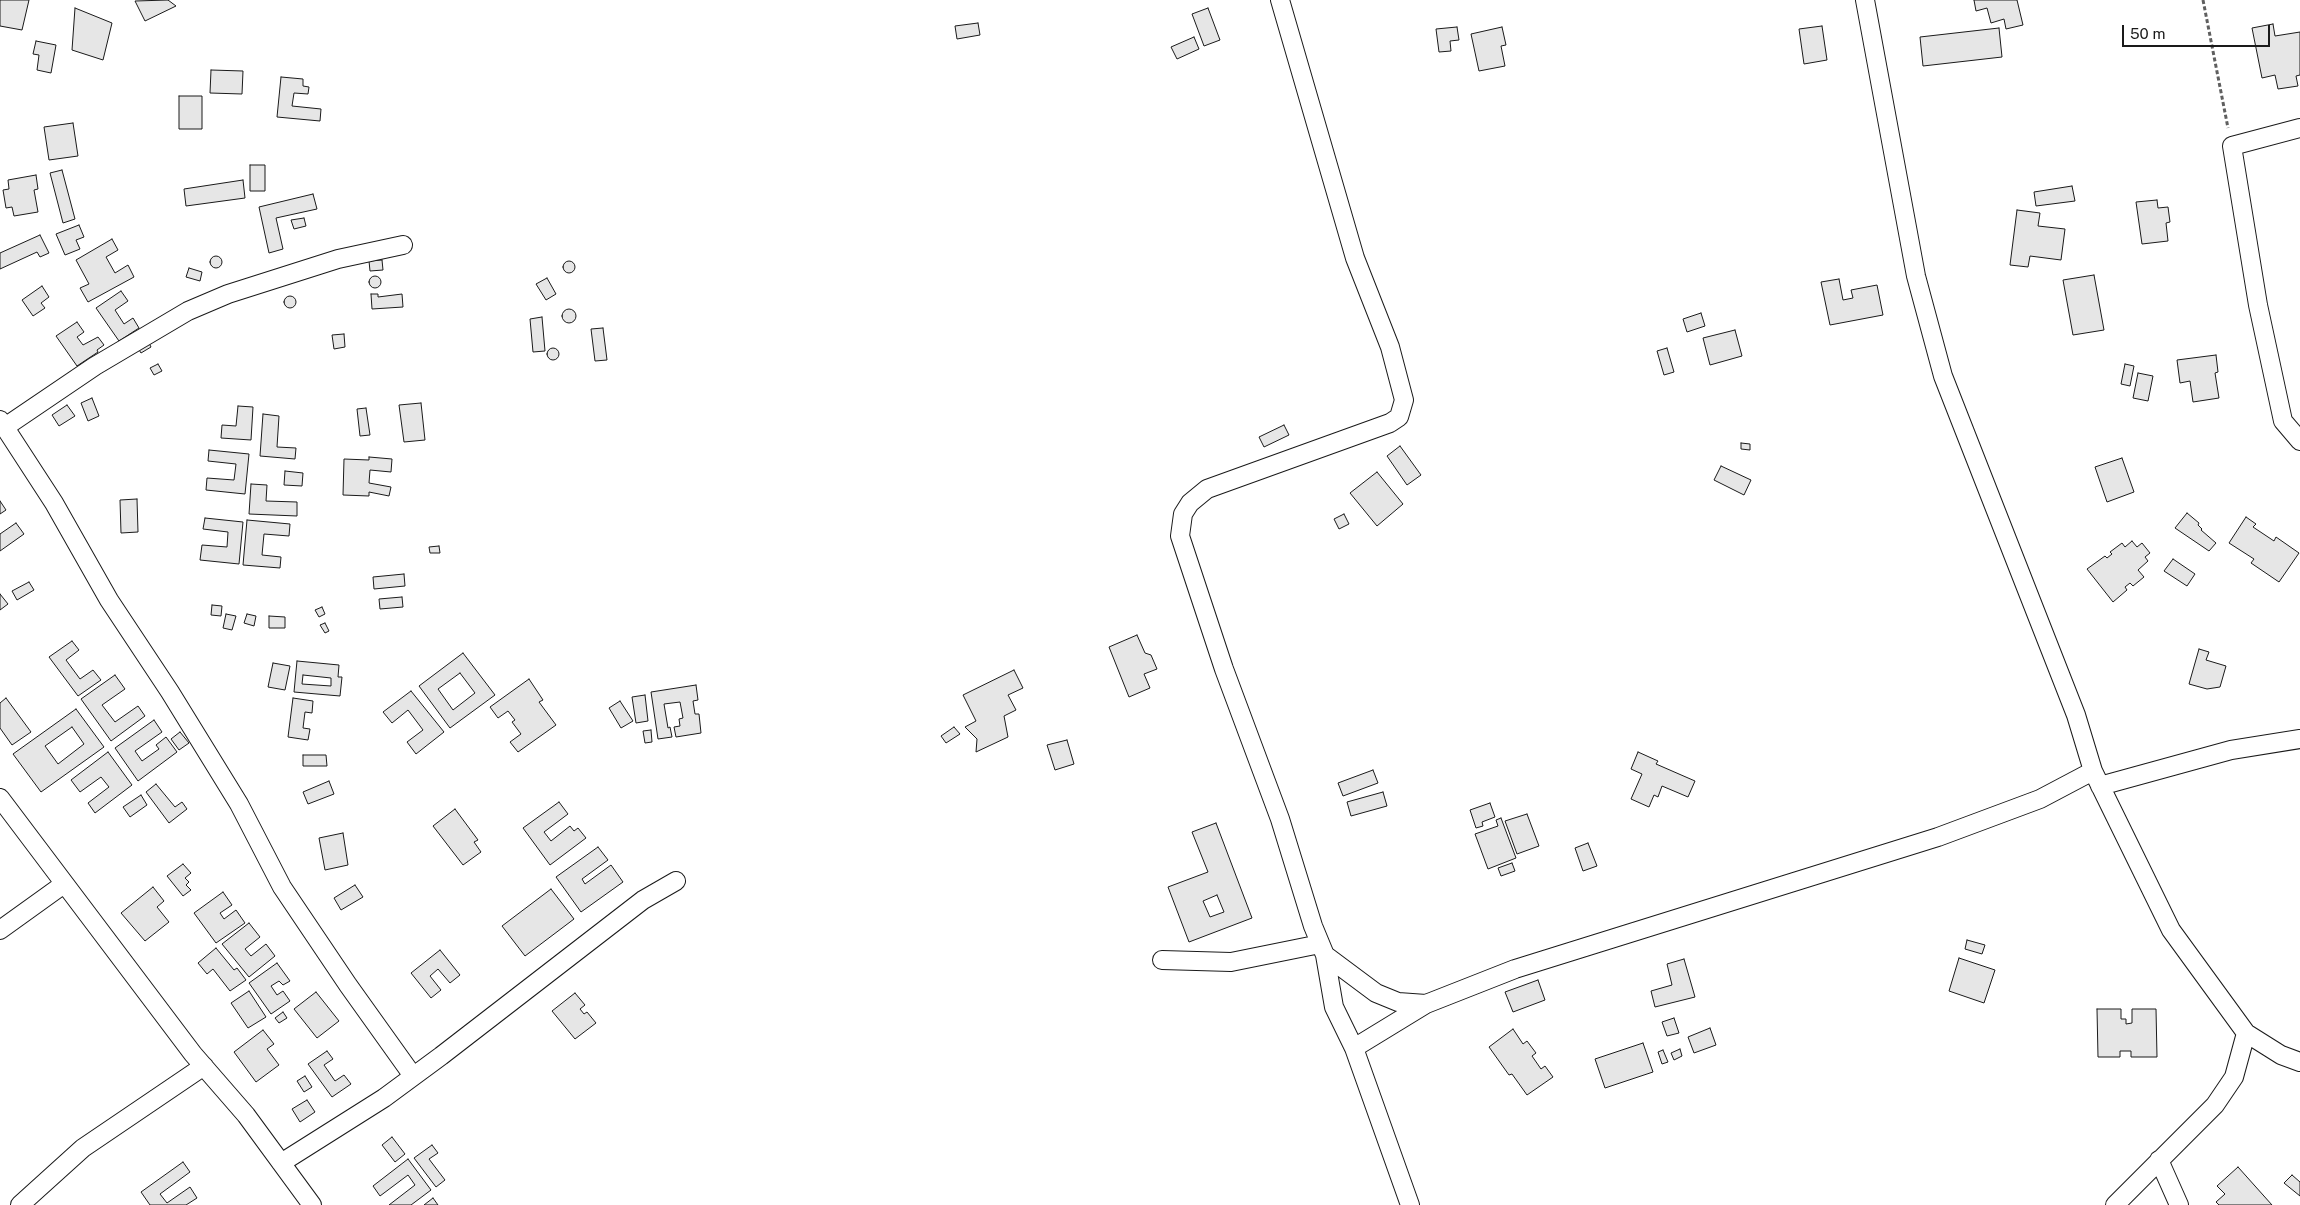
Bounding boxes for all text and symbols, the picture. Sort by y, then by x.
scale bar [2125,15,2272,47]
text: 50 m [2130,25,2165,42]

